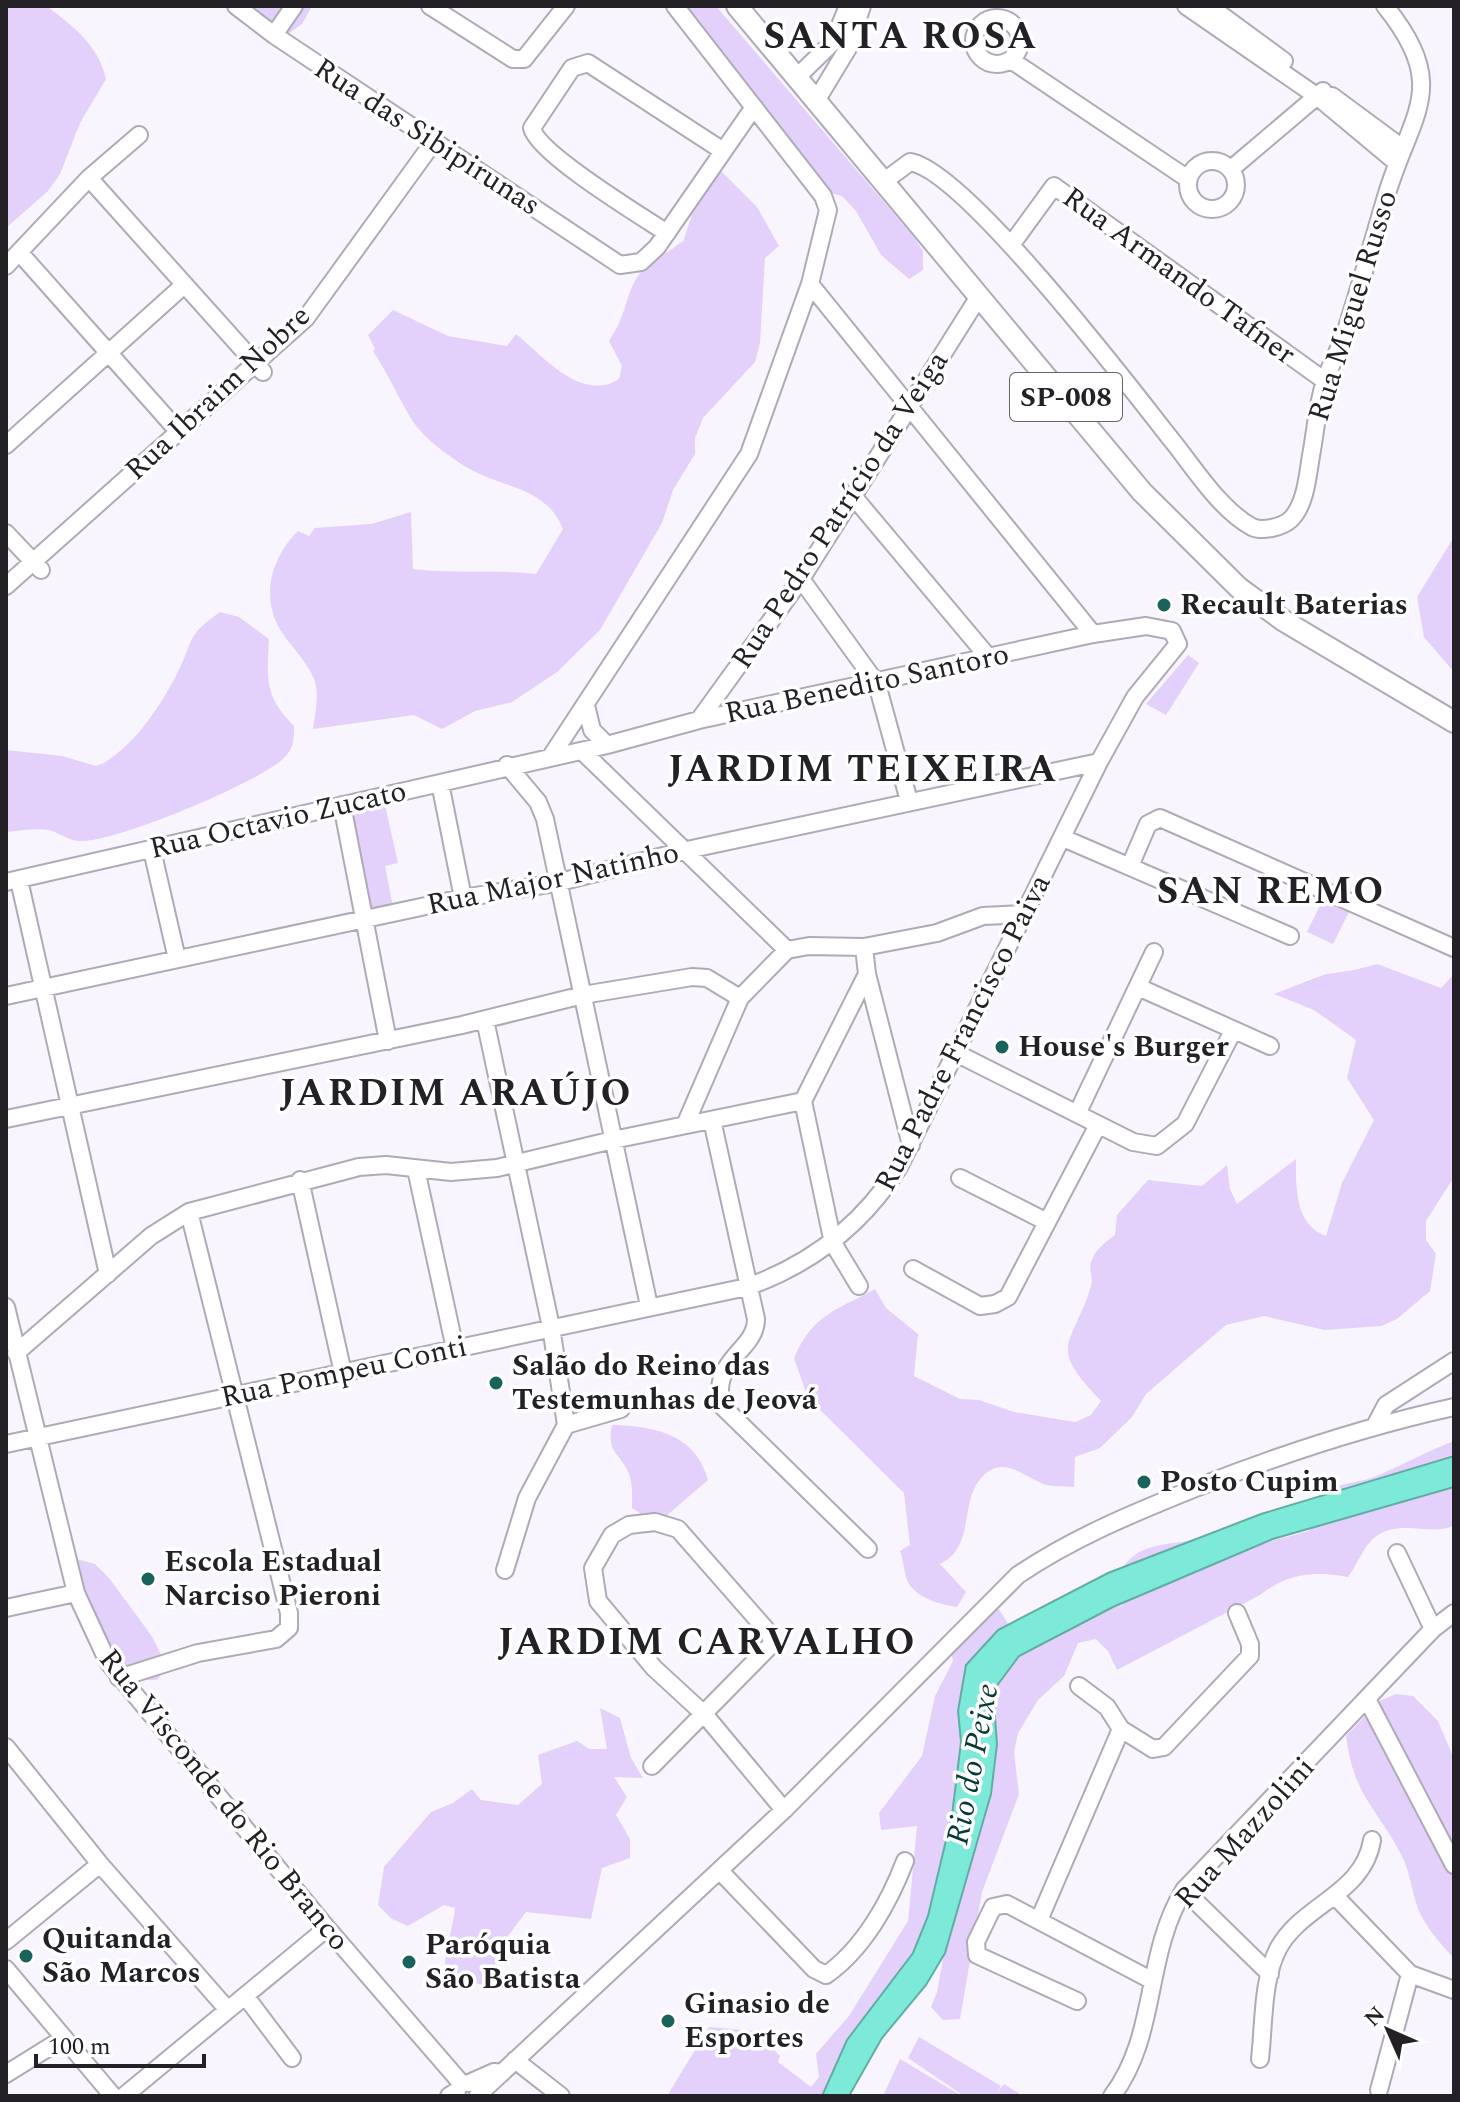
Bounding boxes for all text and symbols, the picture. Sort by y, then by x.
district label: SANTA ROSA [763,8,1039,66]
street label: Rua das Sibipirunas [304,46,550,228]
street label: Rua Armando Tafner [1053,175,1305,377]
street label: Rua Miguel Russo [1296,185,1410,427]
street label: Rua Ibraim Nobre [114,294,322,492]
street label: Rua Pedro Patrício da Veiga [720,341,961,678]
road number: SP-008 [1010,373,1122,421]
place label: Recault Baterias [1180,582,1408,628]
marker: Recault Baterias [1155,596,1173,614]
street label: Rua Benedito Santoro [721,631,1013,737]
district label: JARDIM TEIXEIRA [668,741,1058,799]
street label: Rua Octavio Zucato [145,768,411,872]
street label: Rua Major Natinho [423,830,683,928]
district label: SAN REMO [1157,863,1385,921]
street label: Rua Padre Francisco Paiva [863,866,1063,1200]
place label: House's Burger [1018,1024,1229,1070]
marker: House's Burger [993,1038,1011,1056]
district label: JARDIM ARAÚJO [279,1065,633,1123]
street label: Rua Pompeu Conti [217,1323,471,1421]
place label: Salão do Reino das Testemunhas de Jeová [512,1343,818,1423]
marker: Salão do Reino das Testemunhas de Jeová [487,1374,505,1392]
place label: Posto Cupim [1160,1459,1339,1505]
marker: Posto Cupim [1135,1473,1153,1491]
place label: Escola Estadual Narciso Pieroni [164,1539,382,1619]
marker: Escola Estadual Narciso Pieroni [139,1570,157,1588]
district label: JARDIM CARVALHO [497,1614,917,1672]
street label: Rua Visconde do Rio Branco [87,1639,361,1961]
water label: Rio do Peixe [933,1679,1013,1849]
street label: Rua Mazzolini [1164,1746,1326,1920]
place label: Quitanda São Marcos [42,1916,201,1996]
place label: Paróquia São Batista [425,1922,581,2002]
marker: Quitanda São Marcos [17,1947,35,1965]
marker: Paróquia São Batista [400,1953,418,1971]
place label: Ginasio de Esportes [684,1981,830,2061]
north arrow [1348,1990,1428,2070]
text: N [1357,1999,1393,2035]
marker: Ginasio de Esportes [659,2012,677,2030]
scale bar [36,2018,204,2068]
text: 100 m [48,2029,111,2065]

